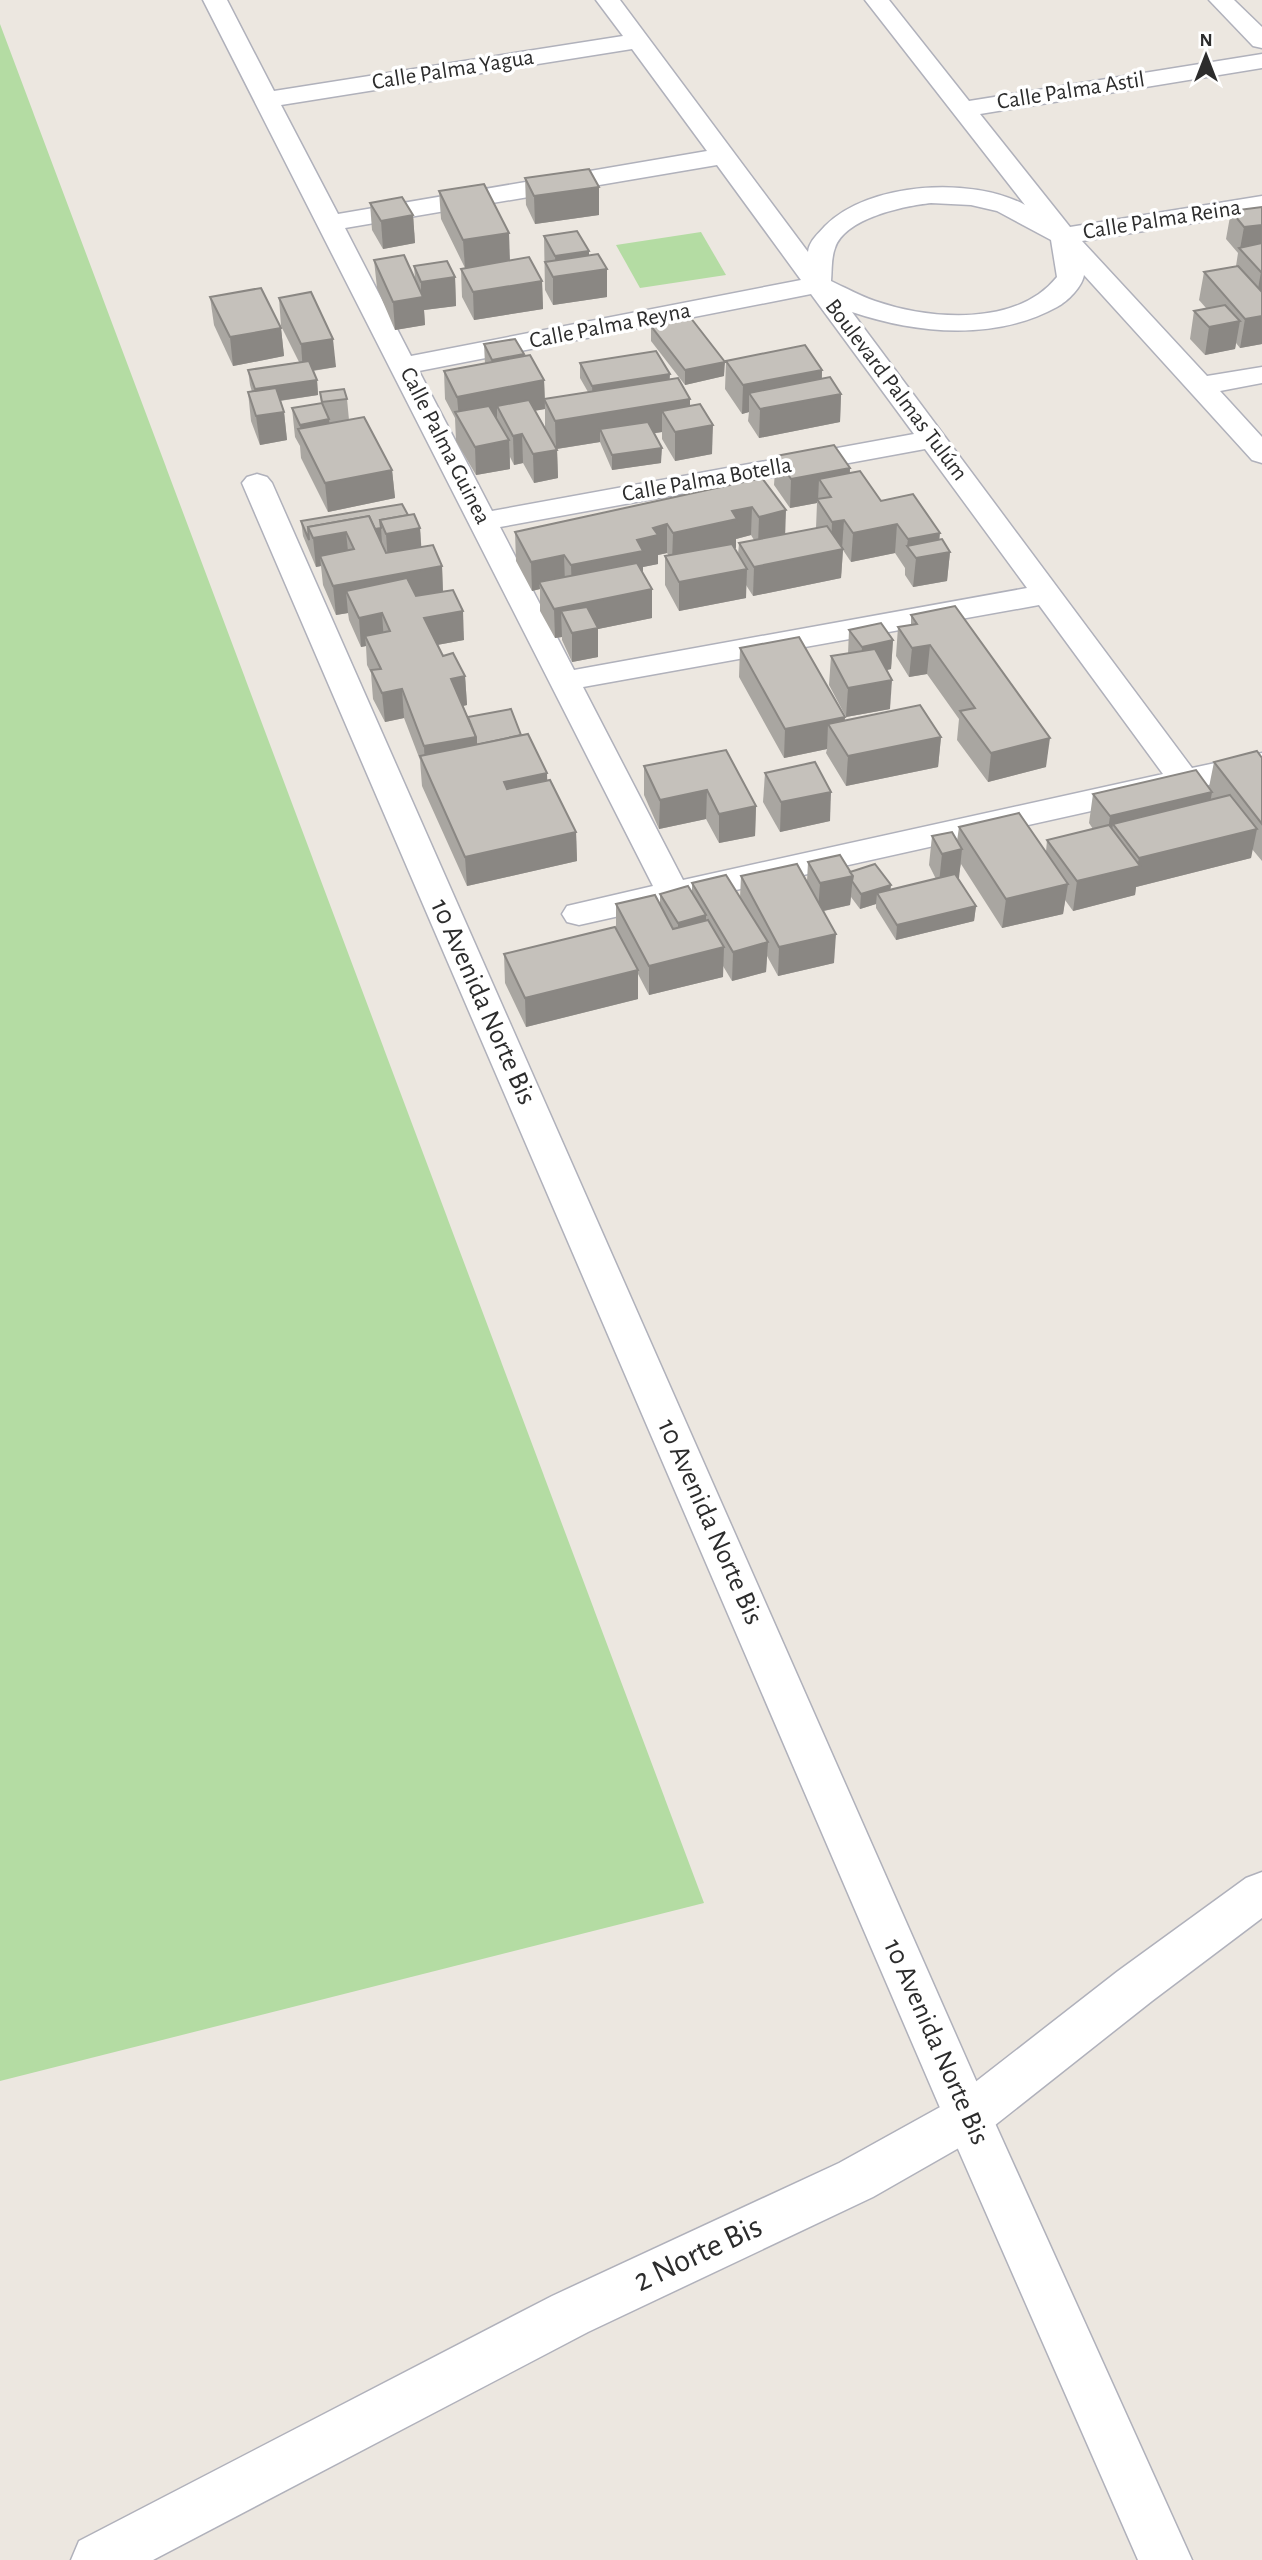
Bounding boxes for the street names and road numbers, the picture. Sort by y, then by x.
street label: Calle Palma Yagua [370,46,536,94]
street label: Calle Palma Astil [996,68,1146,114]
street label: Calle Palma Reina [1081,196,1243,244]
street label: Boulevard Palmas Tulúm [821,295,971,485]
street label: Calle Palma Reyna [527,299,693,353]
street label: Calle Palma Guinea [396,364,494,528]
street label: Calle Palma Botella [620,454,794,506]
street label: 10 Avenida Norte Bis [425,895,541,1109]
street label: 10 Avenida Norte Bis [652,1415,768,1629]
street label: 10 Avenida Norte Bis [878,1935,994,2149]
street label: 2 Norte Bis [629,2210,767,2298]

